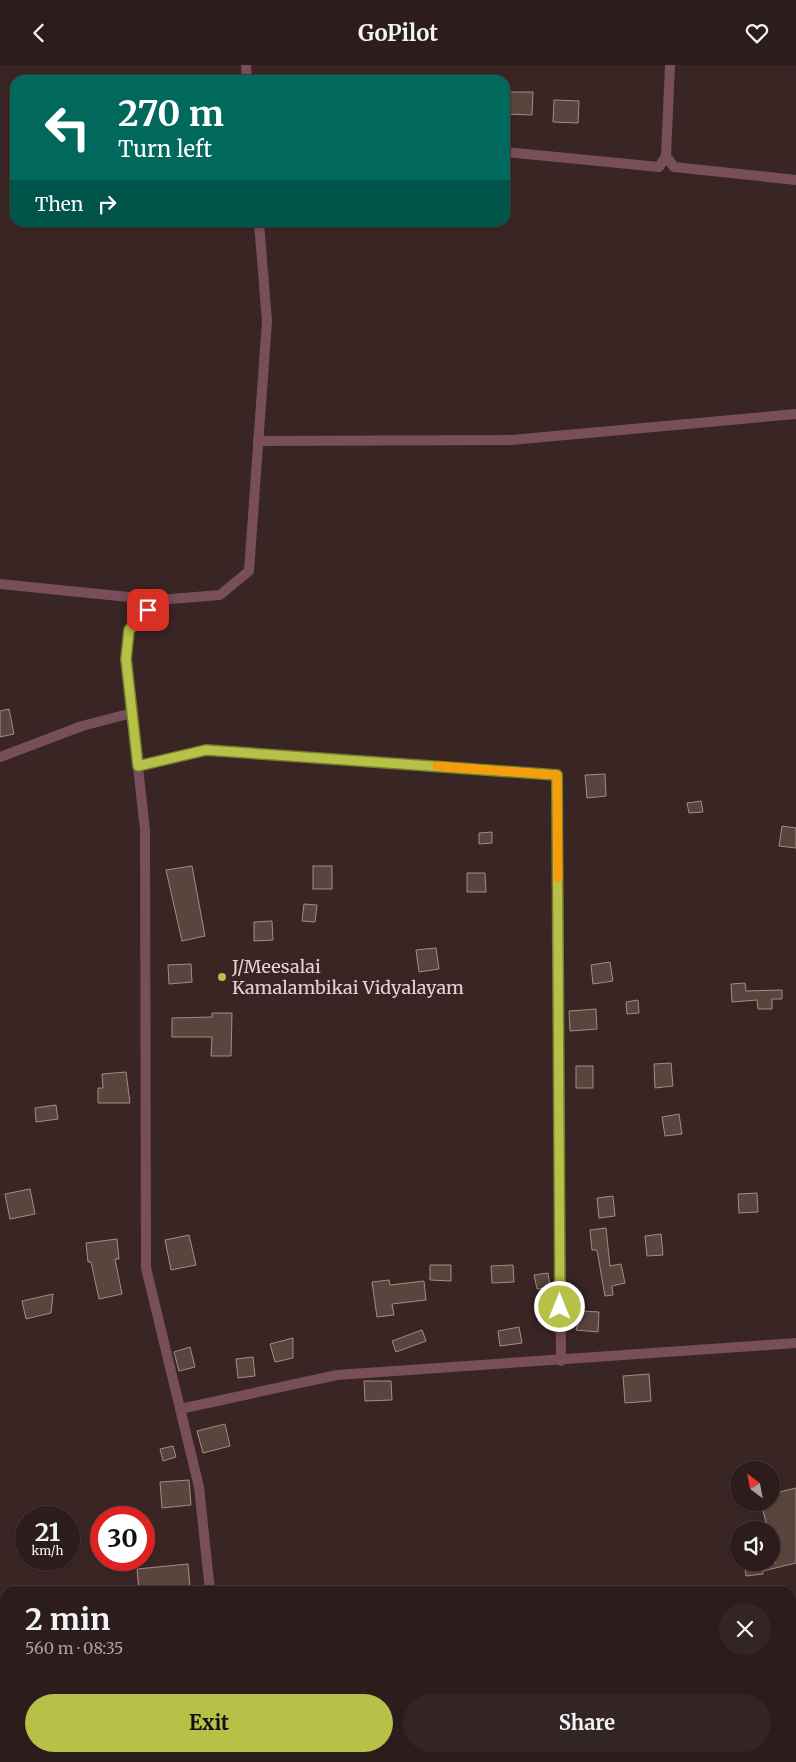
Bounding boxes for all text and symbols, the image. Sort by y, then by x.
icon: back [25,19,53,47]
text: GoPilot [358,19,438,47]
icon: heart [743,19,771,47]
text: 270 m [118,92,224,136]
icon: left [35,95,100,160]
text: Turn left [118,135,212,163]
icon: right [93,190,121,218]
text: Then [35,192,83,216]
pin [127,589,169,631]
icon: arrive [134,596,162,624]
place label: J/Meesalai Kamalambikai Vidyalayam [231,955,464,999]
marker: J/Meesalai Kamalambikai Vidyalayam [216,971,228,983]
position arrow [533,1280,585,1332]
north arrow [730,1461,780,1511]
map controls [730,1461,780,1571]
speed limit sign: 30 [90,1506,155,1571]
text: 21 [35,1516,60,1548]
button: sound [730,1521,780,1571]
text: km/h [32,1543,63,1558]
text: 2 min [25,1600,110,1638]
button: close [719,1603,771,1655]
text: 560 m · 08:35 [25,1638,123,1658]
button: Exit [25,1694,393,1752]
button: Share [403,1694,771,1752]

